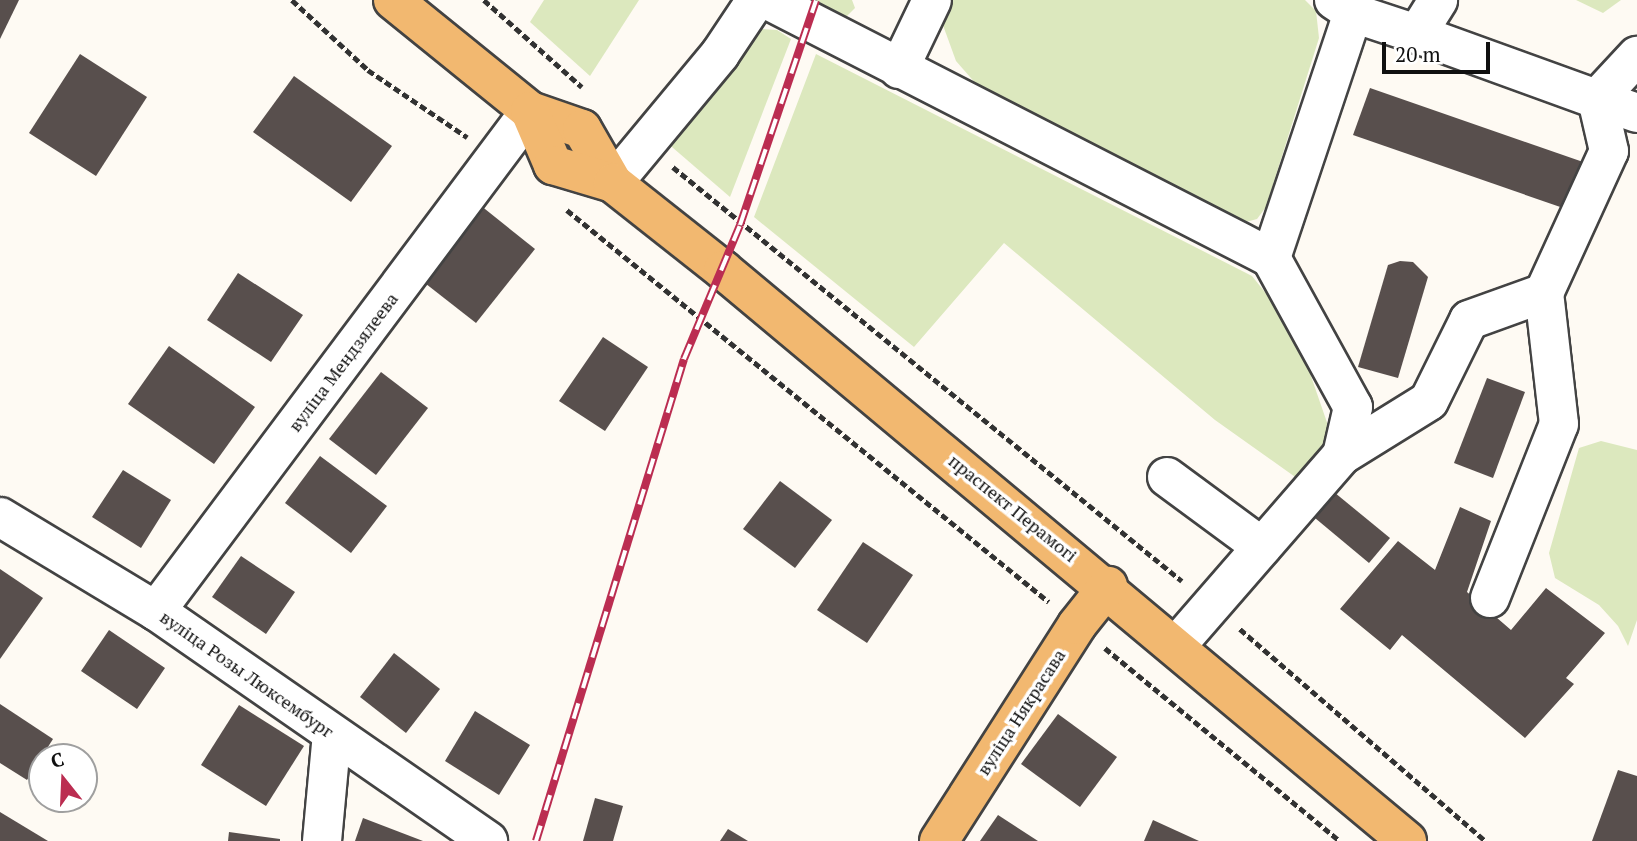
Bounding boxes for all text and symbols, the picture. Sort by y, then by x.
scale bar [1385,28,1494,72]
text: 20 m [1395,40,1441,68]
street label: вуліца Мендзялеева [284,288,402,436]
street label: праспект Перамогі [944,450,1082,566]
street label: вуліца Розы Люксембург [156,606,338,742]
street label: вуліца Някрасава [972,645,1070,779]
north arrow [28,743,98,813]
text: С [47,746,67,773]

